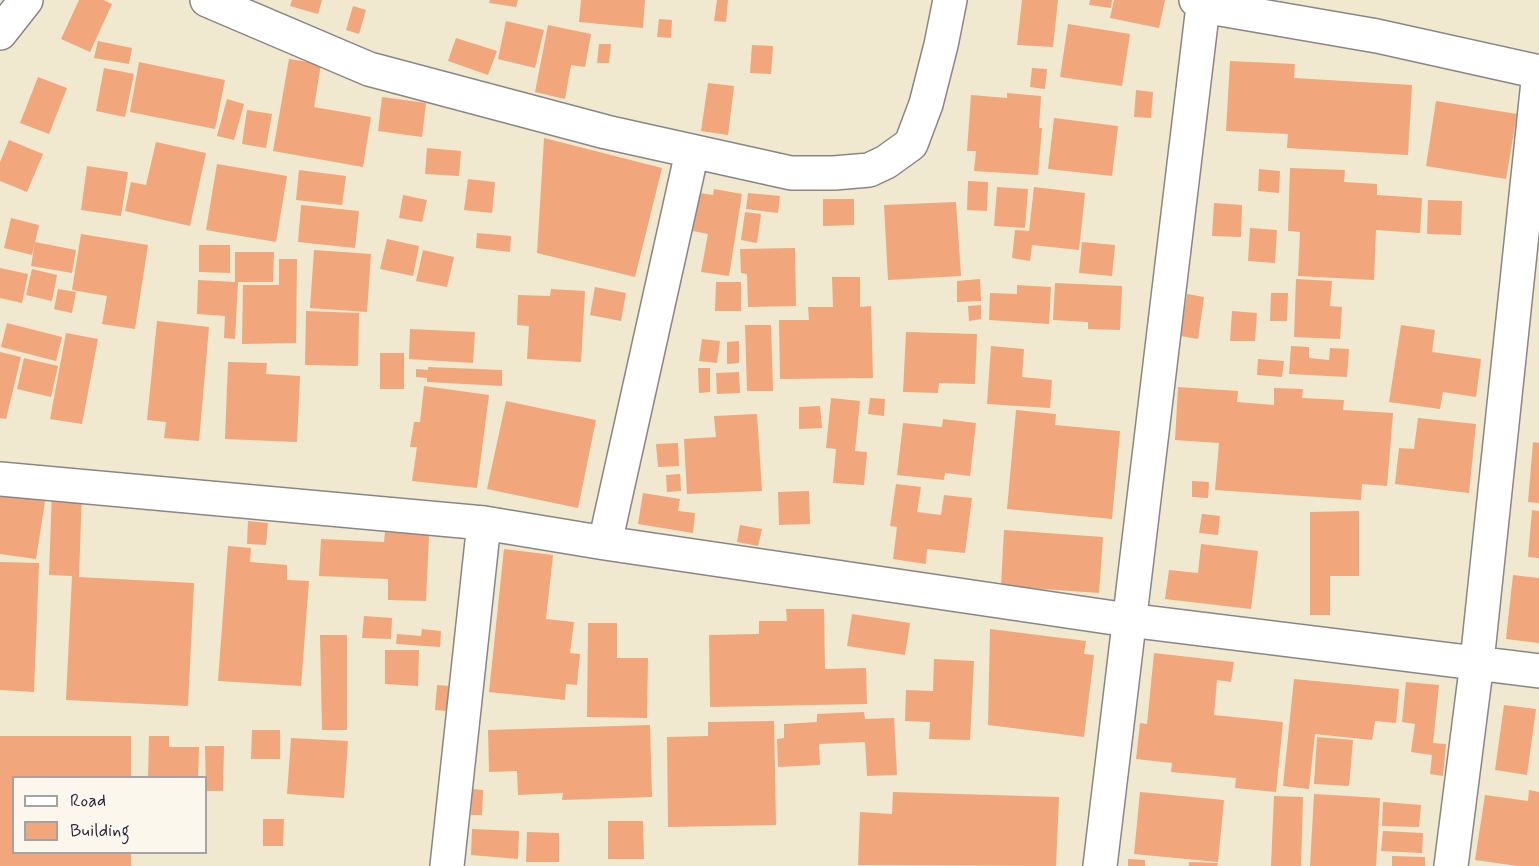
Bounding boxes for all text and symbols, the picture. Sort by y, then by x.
legend [12,776,207,854]
text: Road [70,789,106,813]
text: Building [70,819,130,843]

